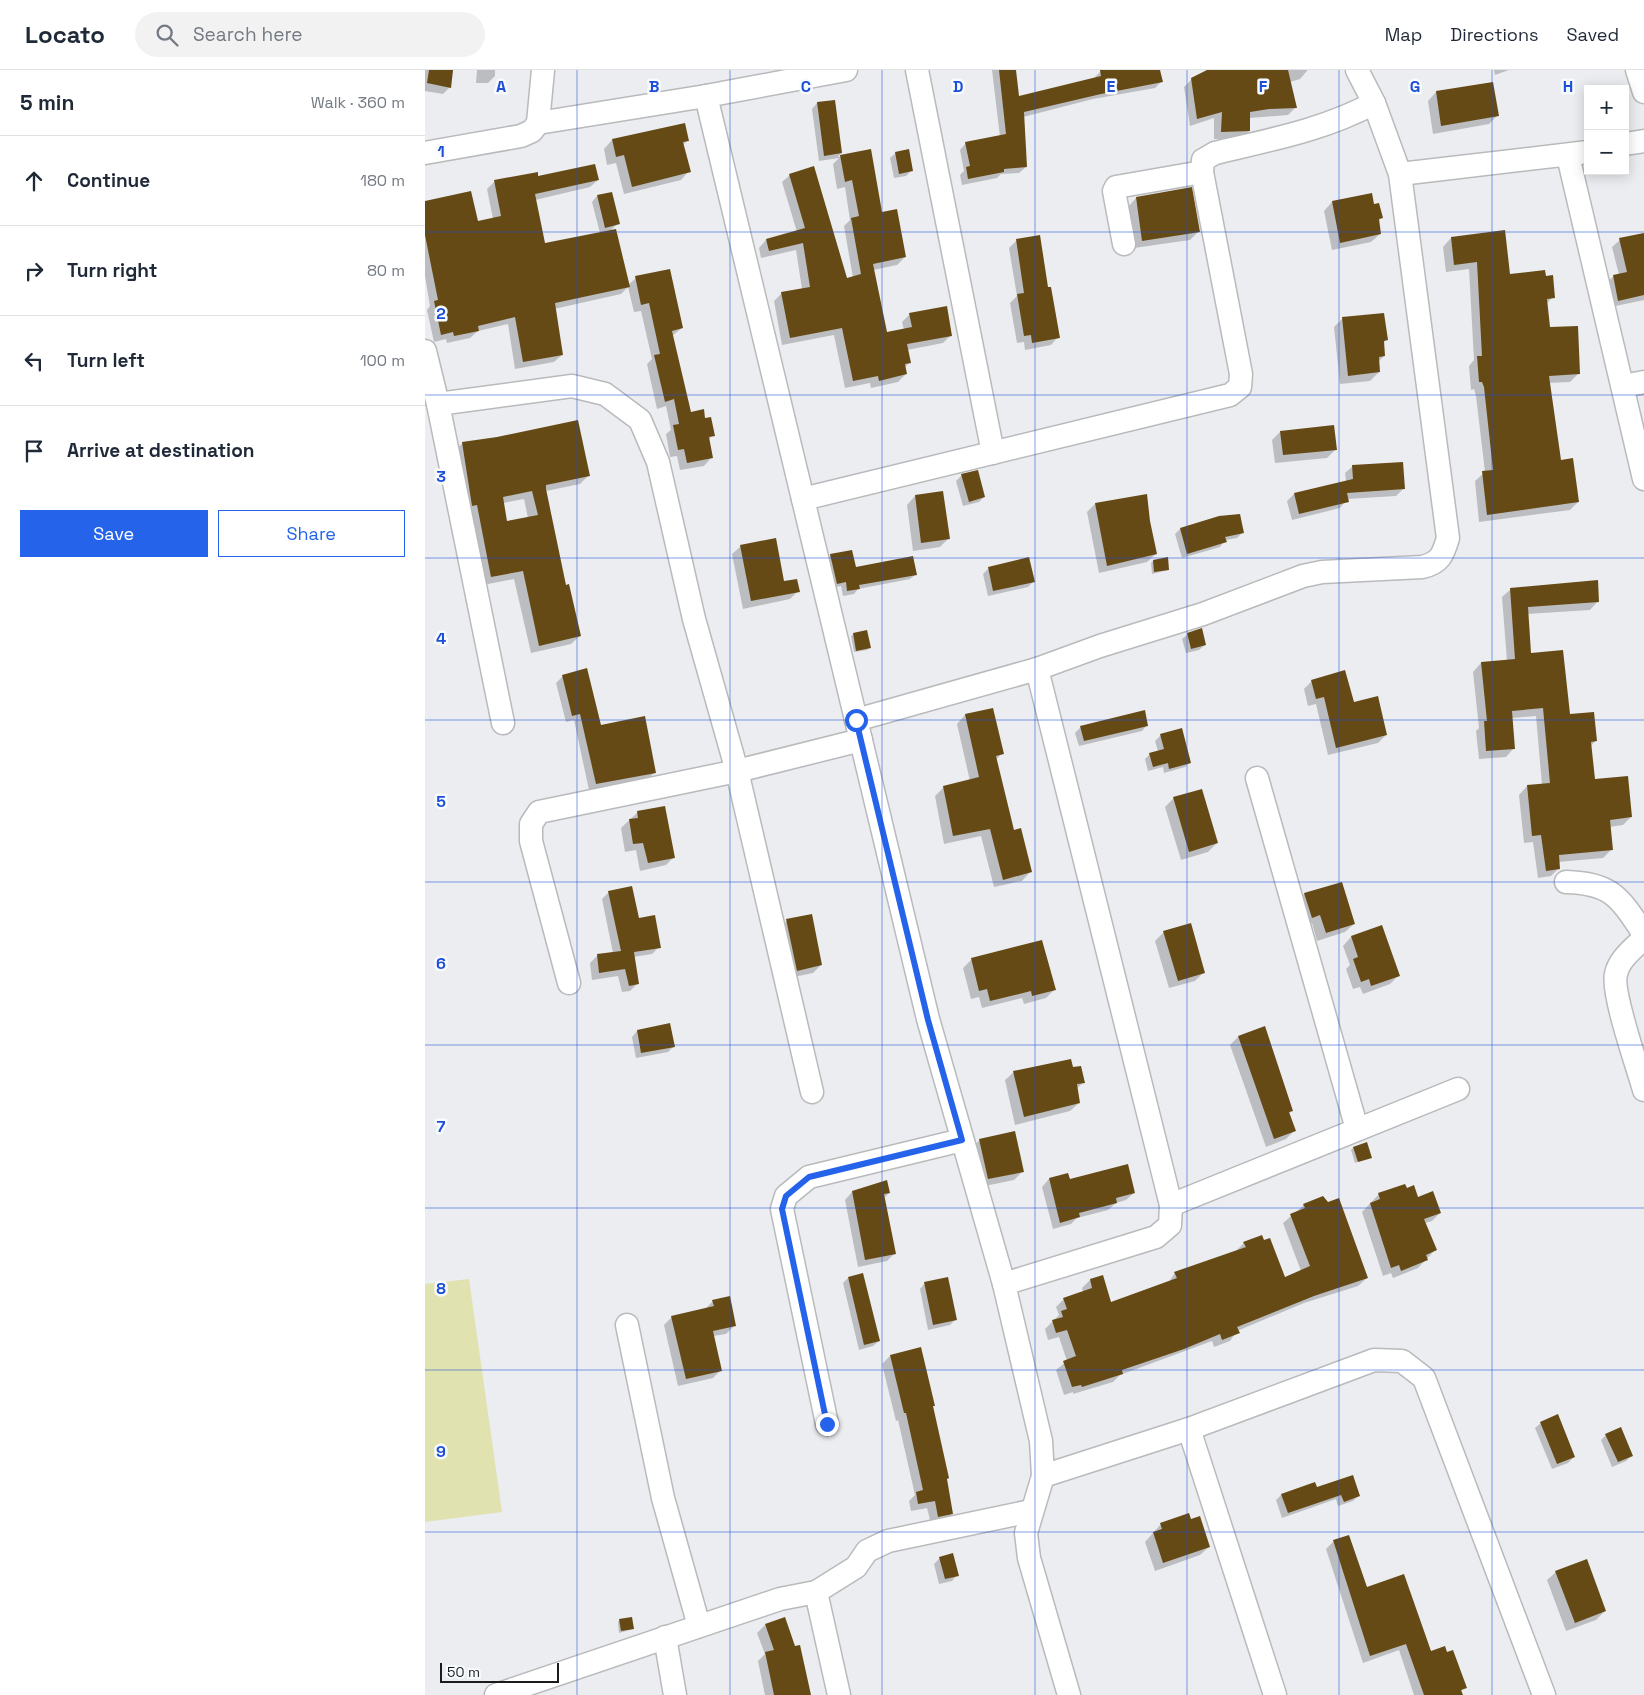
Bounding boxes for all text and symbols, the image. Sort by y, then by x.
search box [135,12,485,57]
text: Locato [25,19,105,50]
icon: search [153,21,181,49]
text: Search here [193,22,302,47]
text: Map [1385,23,1422,46]
text: Directions [1450,23,1539,46]
text: Saved [1567,23,1619,46]
text: A [496,76,506,97]
text: B [649,76,659,97]
text: C [801,76,811,97]
text: D [953,76,963,97]
text: E [1107,76,1116,97]
text: F [1259,76,1268,97]
text: G [1410,76,1420,97]
text: H [1563,76,1573,97]
map controls [1584,85,1629,175]
button: + [1584,85,1629,130]
text: 5 min [20,89,74,116]
text: Walk · 360 m [311,92,405,113]
button: − [1584,130,1629,175]
text: 1 [437,141,445,162]
icon: ahead [20,167,48,195]
text: Continue [67,168,150,193]
text: 180 m [360,170,405,191]
icon: right [20,257,48,285]
text: Turn right [67,258,157,283]
text: 80 m [367,260,405,281]
text: 2 [436,303,446,324]
icon: left [20,347,48,375]
text: Turn left [67,348,145,373]
text: 100 m [360,350,405,371]
icon: arrive [20,437,48,465]
text: Arrive at destination [67,438,255,463]
text: 3 [436,466,446,487]
button: Save [20,510,208,557]
button: Share [218,510,405,557]
text: 4 [436,628,446,649]
route start [845,709,868,732]
text: 5 [436,791,446,812]
text: 6 [436,953,446,974]
text: 7 [437,1116,446,1137]
text: 8 [436,1278,446,1299]
route end [816,1413,839,1436]
text: 9 [436,1441,446,1462]
scale bar [440,1660,559,1683]
text: 50 m [447,1663,480,1681]

